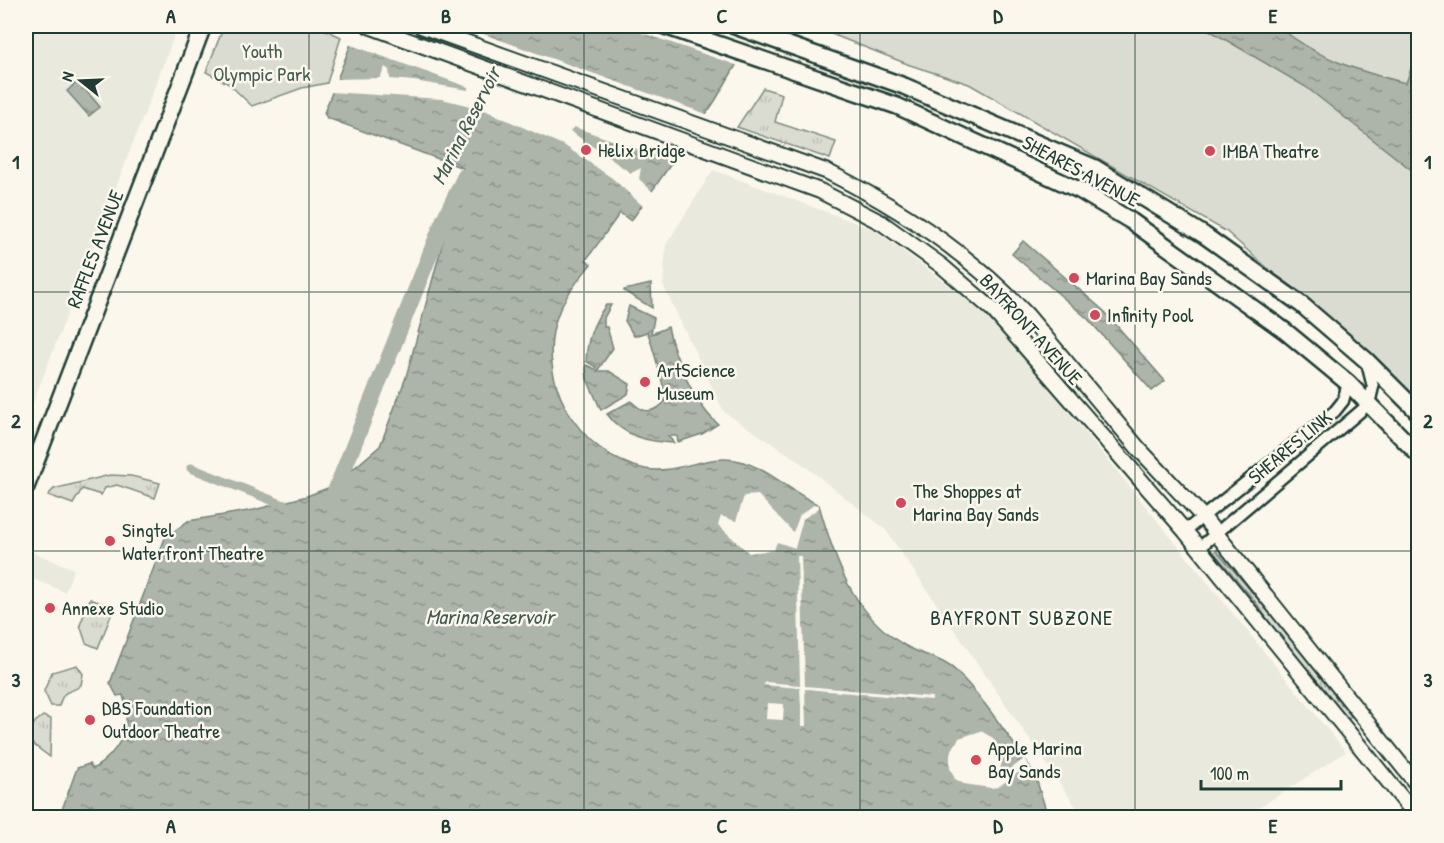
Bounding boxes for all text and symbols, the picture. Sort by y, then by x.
text: A [166,2,176,29]
text: B [441,2,451,29]
text: C [717,2,728,29]
text: D [993,2,1003,29]
text: E [1269,2,1278,29]
park label: Youth Olympic Park [213,37,311,87]
north arrow [51,51,111,111]
water label: Marina Reservoir [424,60,509,189]
text: N [55,68,79,84]
street label: SHEARES AVENUE [1018,128,1145,213]
place label: Helix Bridge [598,136,686,163]
place label: IMBA Theatre [1222,137,1319,164]
marker: Helix Bridge [579,143,593,157]
marker: IMBA Theatre [1203,144,1217,158]
text: 1 [12,148,20,175]
text: 1 [1424,148,1432,175]
street label: RAFFLES AVENUE [60,186,129,312]
place label: Marina Bay Sands [1086,264,1212,291]
street label: BAYFRONT AVENUE [974,267,1089,390]
marker: Marina Bay Sands [1067,271,1081,285]
place label: Infinity Pool [1107,301,1194,328]
marker: Infinity Pool [1088,308,1102,322]
place label: ArtScience Museum [657,356,736,406]
marker: ArtScience Museum [638,375,652,389]
street label: SHEARES LINK [1242,403,1338,490]
text: 2 [11,407,21,434]
text: 2 [1423,407,1433,434]
place label: The Shoppes at Marina Bay Sands [913,477,1039,527]
marker: The Shoppes at Marina Bay Sands [894,496,908,510]
place label: Singtel Waterfront Theatre [122,516,264,566]
marker: Singtel Waterfront Theatre [103,534,117,548]
place label: Annexe Studio [62,594,164,621]
marker: Annexe Studio [43,601,57,615]
water label: Marina Reservoir [426,602,557,631]
district label: BAYFRONT SUBZONE [930,603,1114,632]
text: 3 [12,666,21,693]
text: 3 [1424,666,1433,693]
place label: DBS Foundation Outdoor Theatre [102,694,220,744]
marker: DBS Foundation Outdoor Theatre [83,713,97,727]
place label: Apple Marina Bay Sands [988,734,1082,784]
marker: Apple Marina Bay Sands [969,753,983,767]
scale bar [1201,753,1340,791]
text: 100 m [1210,761,1249,786]
text: A [166,812,176,839]
text: B [441,812,451,839]
text: C [717,812,728,839]
text: D [993,812,1003,839]
text: E [1269,812,1278,839]

